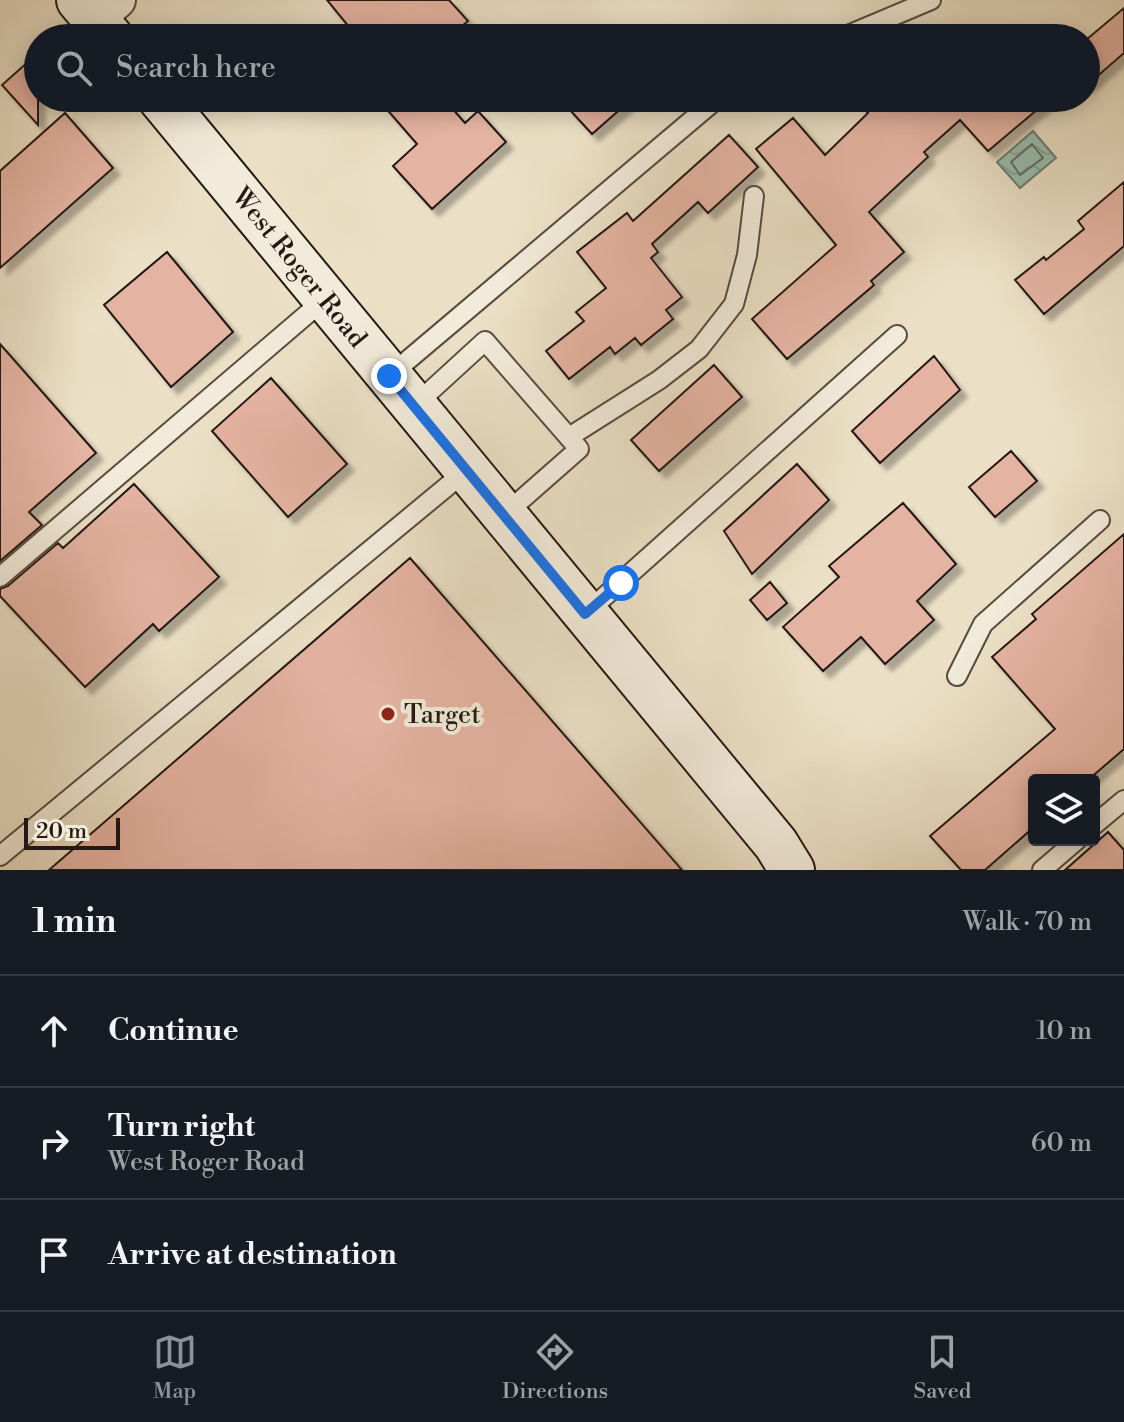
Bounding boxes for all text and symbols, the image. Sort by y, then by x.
search box [24,24,1100,112]
icon: search [52,46,96,90]
text: Search here [116,49,276,87]
street label: West Roger Road [224,180,374,354]
route end [371,358,407,394]
route start [603,565,639,601]
place label: Target [404,699,480,731]
marker: Target [379,705,397,723]
map controls [1028,774,1100,846]
button: layers [1028,774,1100,846]
scale bar [24,814,120,850]
text: 20 m [36,818,87,845]
text: 1 min [32,901,116,943]
text: Walk · 70 m [963,906,1092,938]
icon: ahead [32,1009,76,1053]
text: Continue [108,1012,239,1050]
text: 10 m [1036,1015,1092,1047]
text: Turn right [108,1108,255,1146]
icon: right [32,1121,76,1165]
text: 60 m [1031,1127,1092,1159]
text: West Roger Road [108,1146,305,1178]
icon: arrive [32,1233,76,1277]
text: Arrive at destination [108,1236,397,1274]
tab: Map [153,1330,197,1405]
tab: Directions [502,1330,608,1405]
tab: Saved [914,1330,971,1405]

